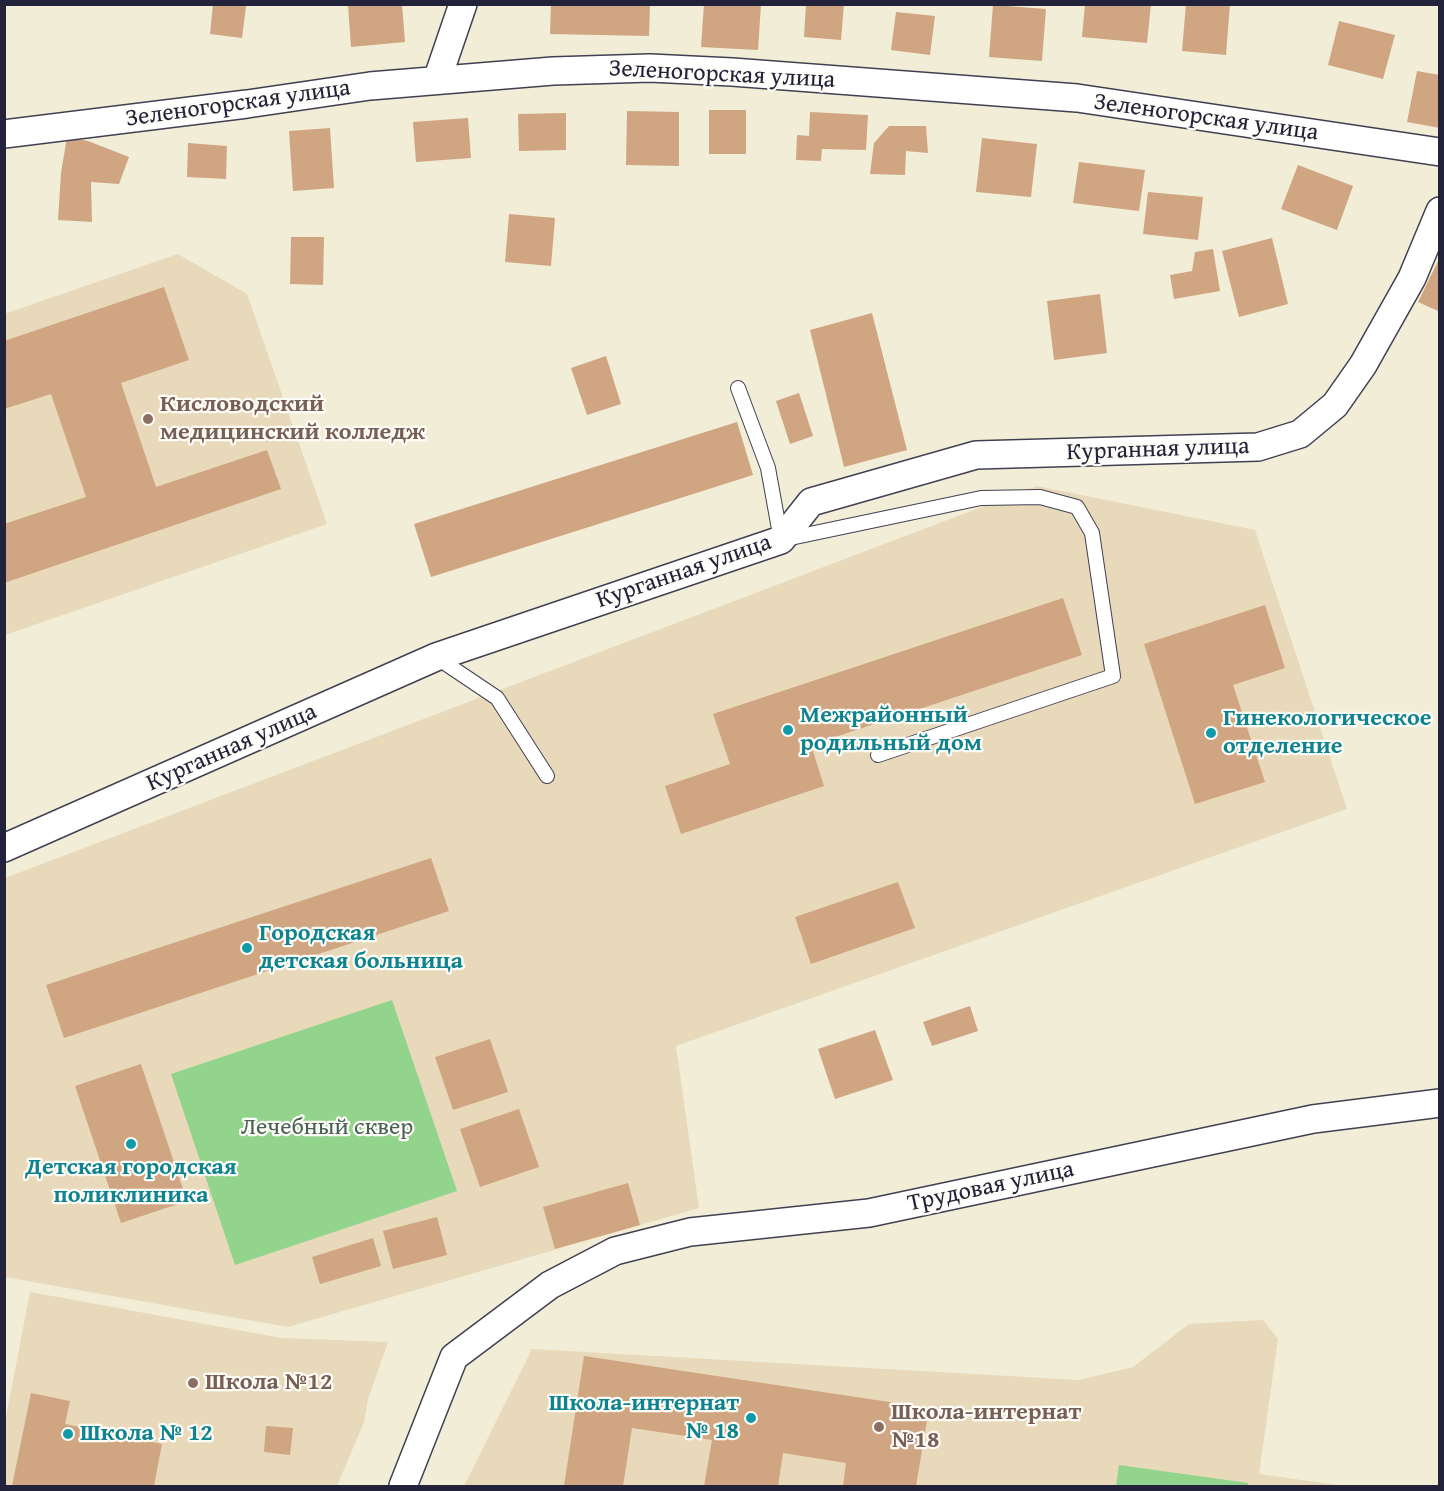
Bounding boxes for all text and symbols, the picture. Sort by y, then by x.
street label: Зеленогорская улица [608,55,836,95]
street label: Зеленогорская улица [124,74,352,134]
street label: Зеленогорская улица [1092,88,1320,148]
place label: Кисловодский медицинский колледж [160,391,425,447]
marker: Кисловодский медицинский колледж [141,412,155,426]
street label: Курганная улица [1066,432,1250,468]
street label: Курганная улица [593,529,775,615]
street label: Курганная улица [143,698,321,798]
place label: Межрайонный родильный дом [800,702,982,758]
place label: Гинекологическое отделение [1223,705,1431,761]
marker: Межрайонный родильный дом [781,723,795,737]
marker: Гинекологическое отделение [1204,726,1218,740]
place label: Городская детская больница [259,920,463,976]
marker: Городская детская больница [240,941,254,955]
park label: Лечебный сквер [241,1114,413,1142]
marker: Детская городская поликлиника [124,1137,138,1151]
place label: Детская городская поликлиника [25,1154,237,1210]
street label: Трудовая улица [905,1155,1077,1219]
place label: Школа №12 [205,1369,332,1397]
marker: Школа №12 [186,1376,200,1390]
place label: Школа-интернат № 18 [549,1390,739,1446]
place label: Школа-интернат №18 [891,1399,1081,1455]
marker: Школа-интернат № 18 [744,1411,758,1425]
place label: Школа № 12 [80,1420,213,1448]
marker: Школа-интернат №18 [872,1420,886,1434]
marker: Школа № 12 [61,1427,75,1441]

